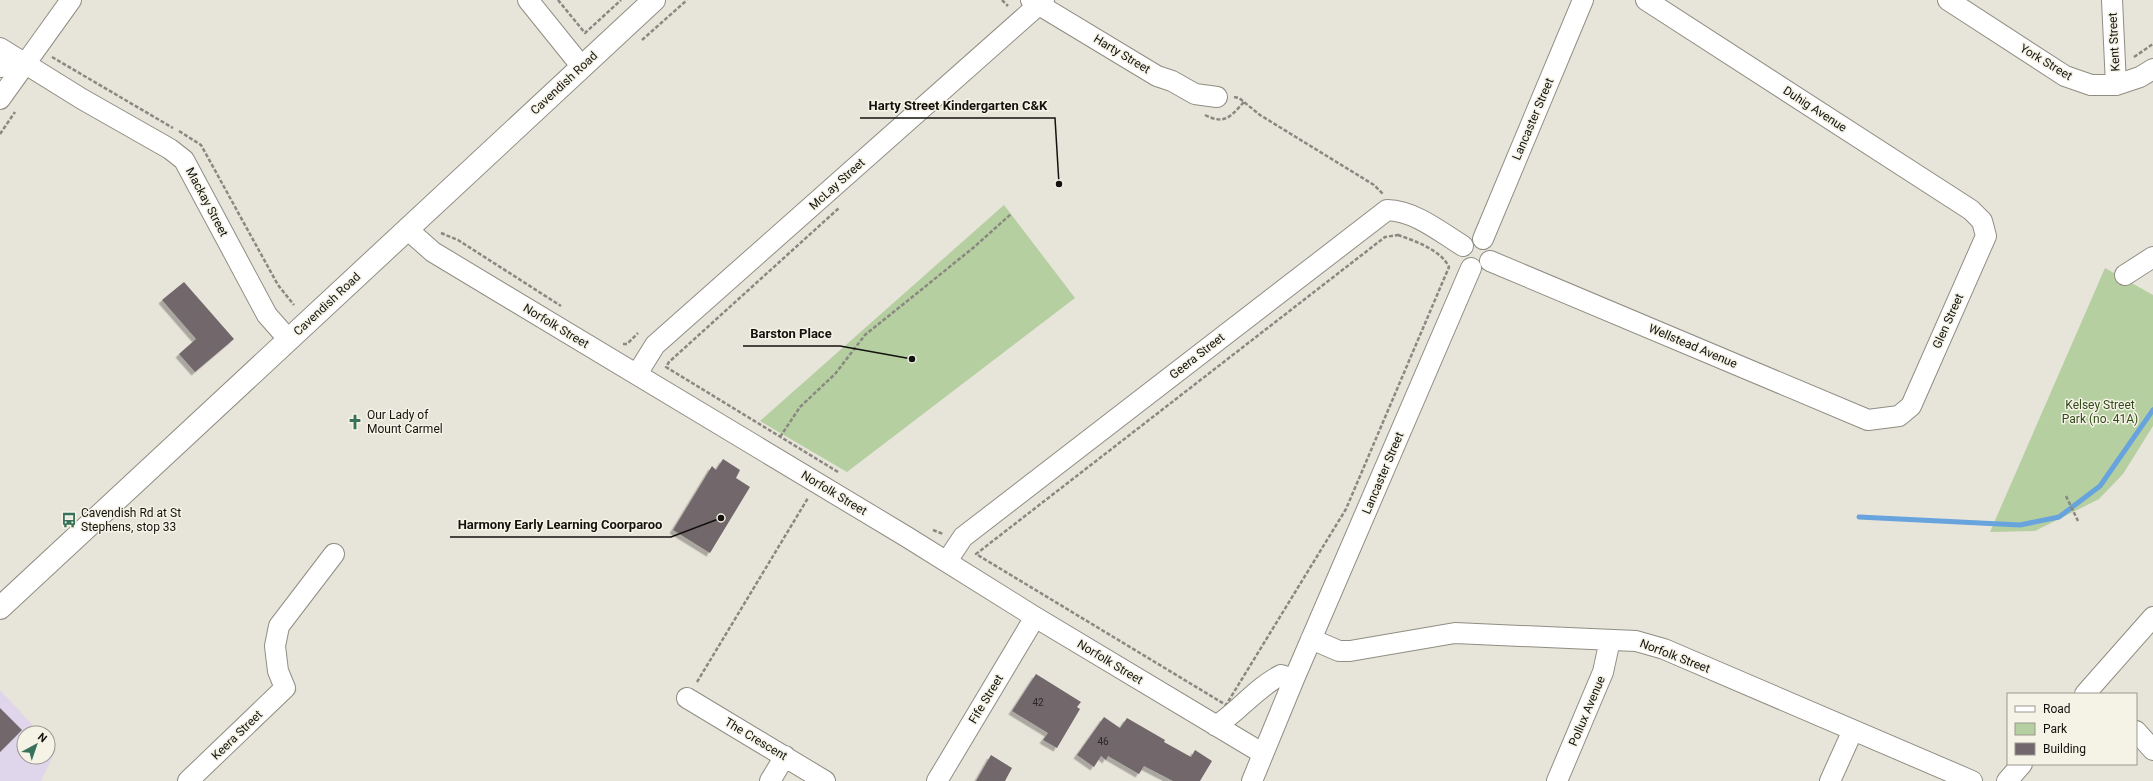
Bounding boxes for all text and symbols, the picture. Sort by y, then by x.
street label: Kent Street [2105,12,2123,72]
street label: Harty Street [1091,32,1153,76]
street label: York Street [2017,41,2075,83]
street label: Cavendish Road [528,49,600,117]
street label: Lancaster Street [1509,76,1557,162]
street label: Duhig Avenue [1781,83,1849,135]
callout: Harty Street Kindergarten C&K [860,93,1055,118]
text: Harty Street Kindergarten C&K [869,98,1048,113]
street label: McLay Street [806,155,868,213]
street label: Mackay Street [183,165,231,239]
street label: Cavendish Road [291,270,363,338]
street label: Glen Street [1930,291,1966,351]
street label: Norfolk Street [521,301,591,351]
callout: Barston Place [743,321,840,346]
street label: Wellstead Avenue [1647,321,1739,371]
text: Barston Place [750,326,832,341]
street label: Geera Street [1167,330,1227,382]
park label: Kelsey Street Park (no. 41A) [2062,398,2138,426]
place label: Our Lady of Mount Carmel [367,408,443,436]
church icon: Our Lady of Mount Carmel [346,413,364,431]
street label: Lancaster Street [1359,430,1407,516]
street label: Norfolk Street [799,468,869,518]
place label: Cavendish Rd at St Stephens, stop 33 [81,506,181,534]
bus stop icon: Cavendish Rd at St Stephens, stop 33 [60,511,78,529]
callout: Harmony Early Learning Coorparoo [450,512,671,537]
text: Harmony Early Learning Coorparoo [458,517,662,532]
street label: Norfolk Street [1638,636,1712,676]
street label: Norfolk Street [1075,637,1145,687]
street label: Fife Street [966,672,1006,726]
street label: Pollux Avenue [1566,674,1608,748]
legend [2007,693,2137,765]
house number: 42 [1032,697,1044,708]
text: Road [2043,702,2071,716]
street label: Keera Street [209,707,265,763]
street label: The Crescent [722,715,790,763]
text: Park [2043,722,2068,736]
north arrow [16,725,56,765]
text: N [35,730,49,745]
house number: 46 [1097,736,1109,747]
text: Building [2043,742,2086,756]

